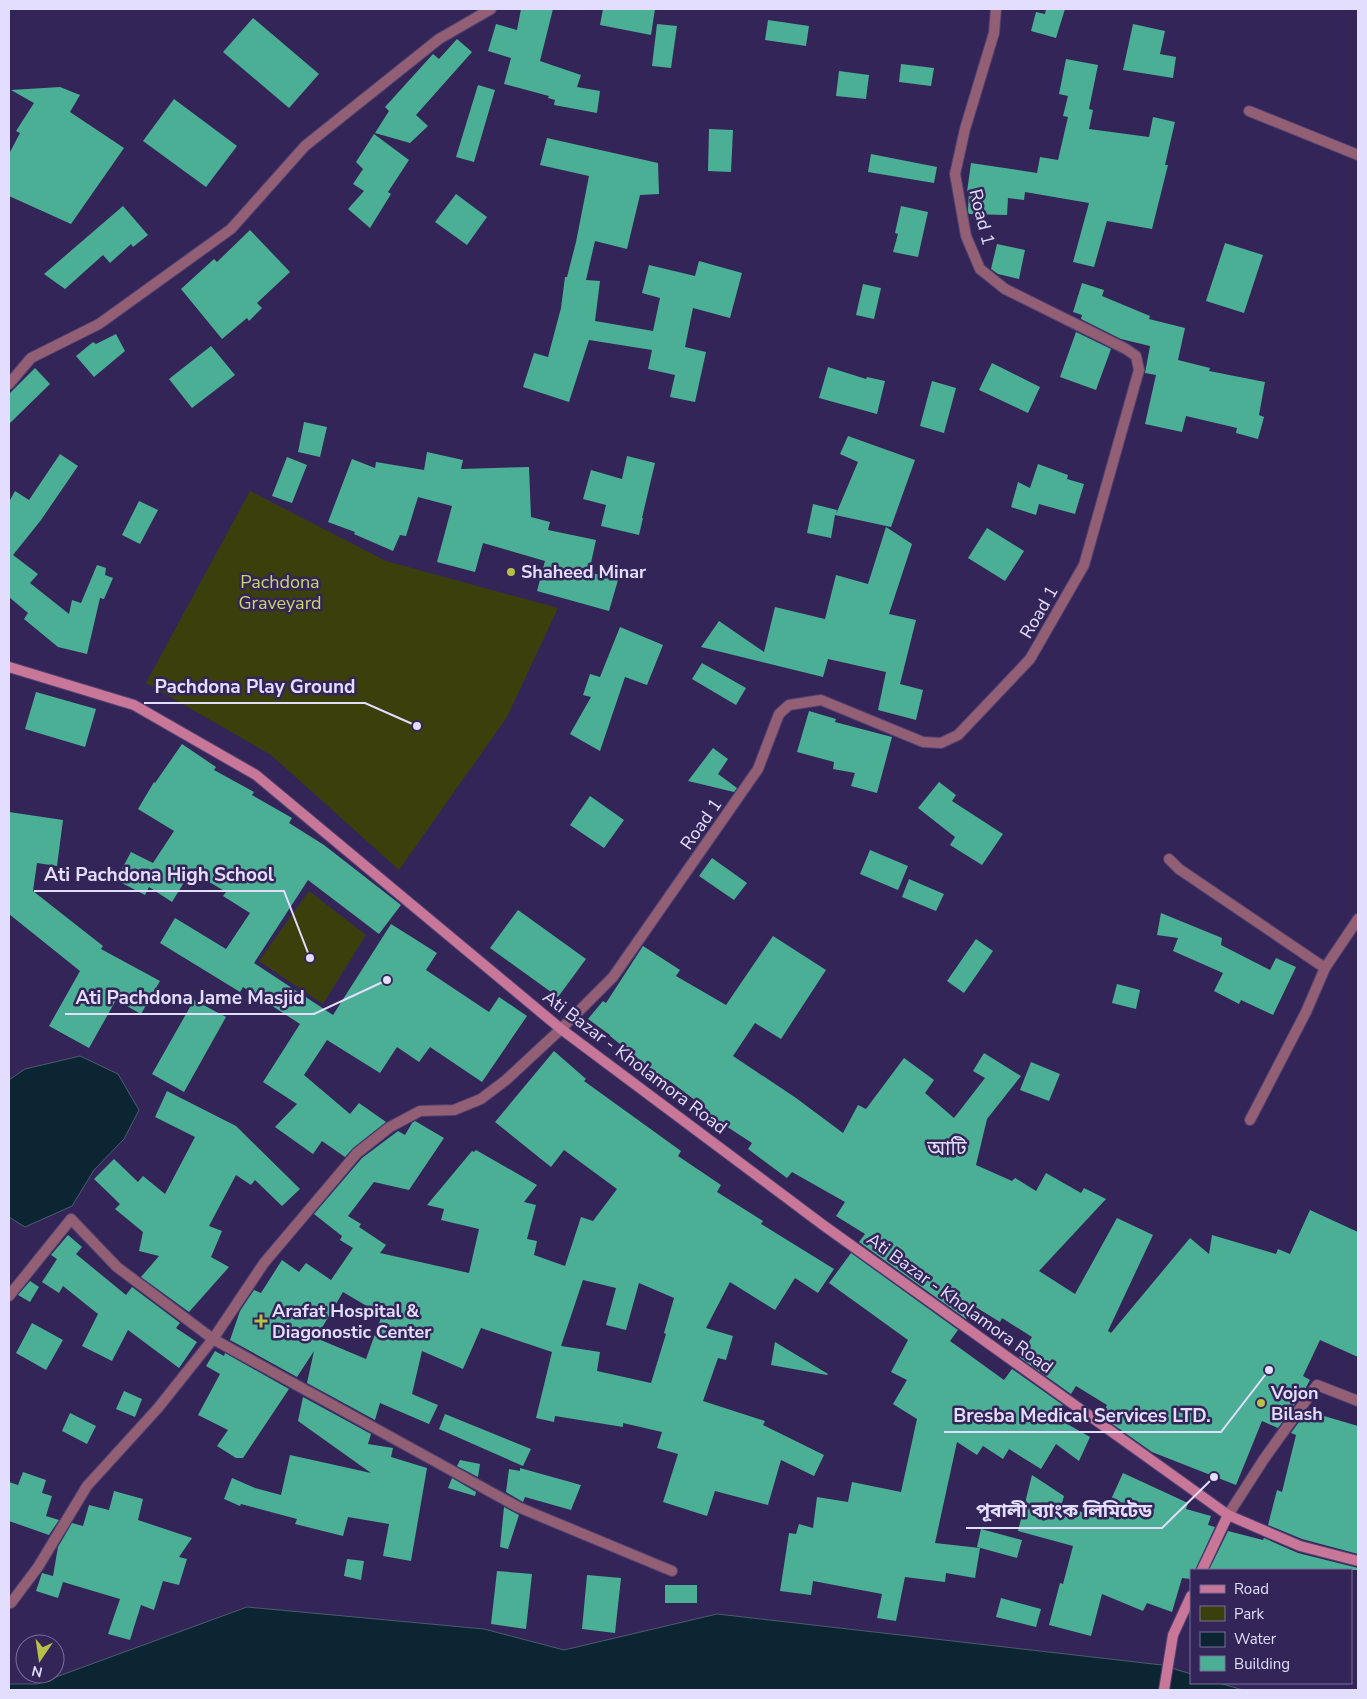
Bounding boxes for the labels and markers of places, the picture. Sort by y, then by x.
place label: Shaheed Minar [521,560,646,584]
marker: Shaheed Minar [505,566,517,578]
callout: Pachdona Play Ground [144,669,365,703]
callout: Ati Pachdona High School [34,857,284,891]
callout: Ati Pachdona Jame Masjid [65,980,314,1014]
place label: Arafat Hospital & Diagonostic Center [272,1299,431,1344]
marker: Arafat Hospital & Diagonostic Center [254,1314,268,1328]
place label: Vojon Bilash [1270,1381,1323,1426]
marker: Vojon Bilash [1255,1397,1267,1409]
callout: Bresba Medical Services LTD. [944,1398,1221,1432]
callout: পূবালী ব্যাংক লিমিটেড [966,1494,1162,1528]

